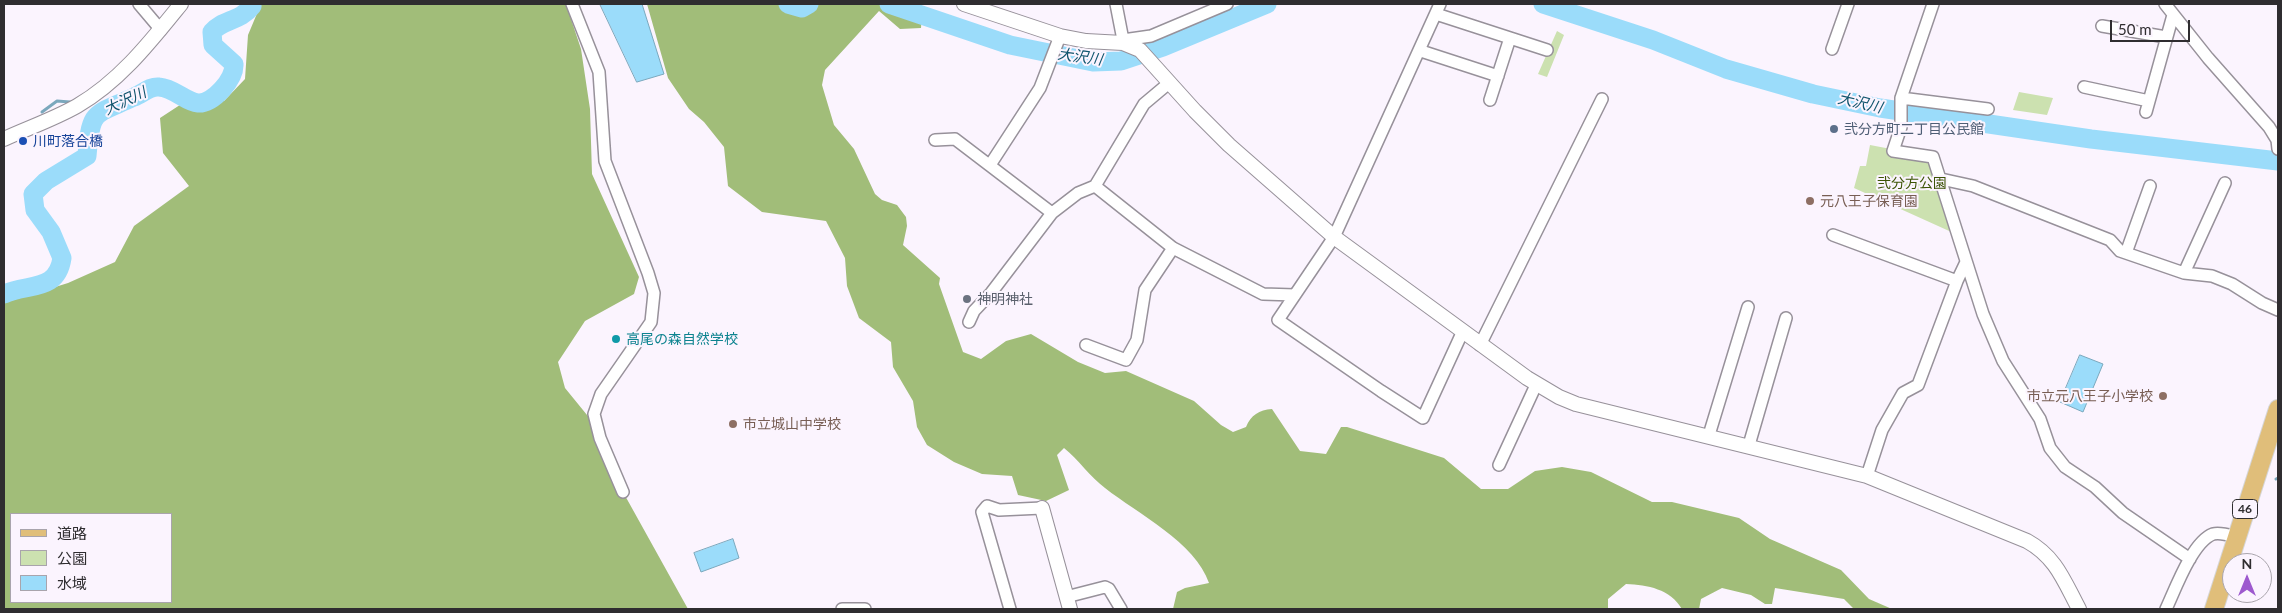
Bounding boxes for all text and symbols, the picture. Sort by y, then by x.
scale bar [2112,10,2192,42]
text: 50 m [2118,20,2152,38]
water label: 大沢川 [1056,45,1104,69]
water label: 大沢川 [101,83,149,119]
water label: 大沢川 [1836,89,1884,117]
place label: 弐分方町二丁目公民館 [1844,121,1984,137]
marker: 弐分方町二丁目公民館 [1828,123,1840,135]
place label: 川町落合橋 [33,133,103,149]
marker: 川町落合橋 [17,135,29,147]
park label: 弐分方公園 [1877,175,1947,191]
place label: 元八王子保育園 [1820,193,1918,209]
marker: 元八王子保育園 [1804,195,1816,207]
place label: 神明神社 [977,291,1033,307]
marker: 神明神社 [961,293,973,305]
place label: 高尾の森自然学校 [626,331,738,347]
marker: 高尾の森自然学校 [610,333,622,345]
place label: 市立元八王子小学校 [2027,388,2153,404]
marker: 市立元八王子小学校 [2157,390,2169,402]
place label: 市立城山中学校 [743,416,841,432]
marker: 市立城山中学校 [727,418,739,430]
road number: 46 [2232,499,2258,518]
legend [10,513,172,603]
text: 道路 [57,524,87,542]
text: 公園 [57,549,87,567]
north arrow [2222,553,2272,603]
text: N [2242,555,2252,572]
text: 水域 [57,574,87,592]

